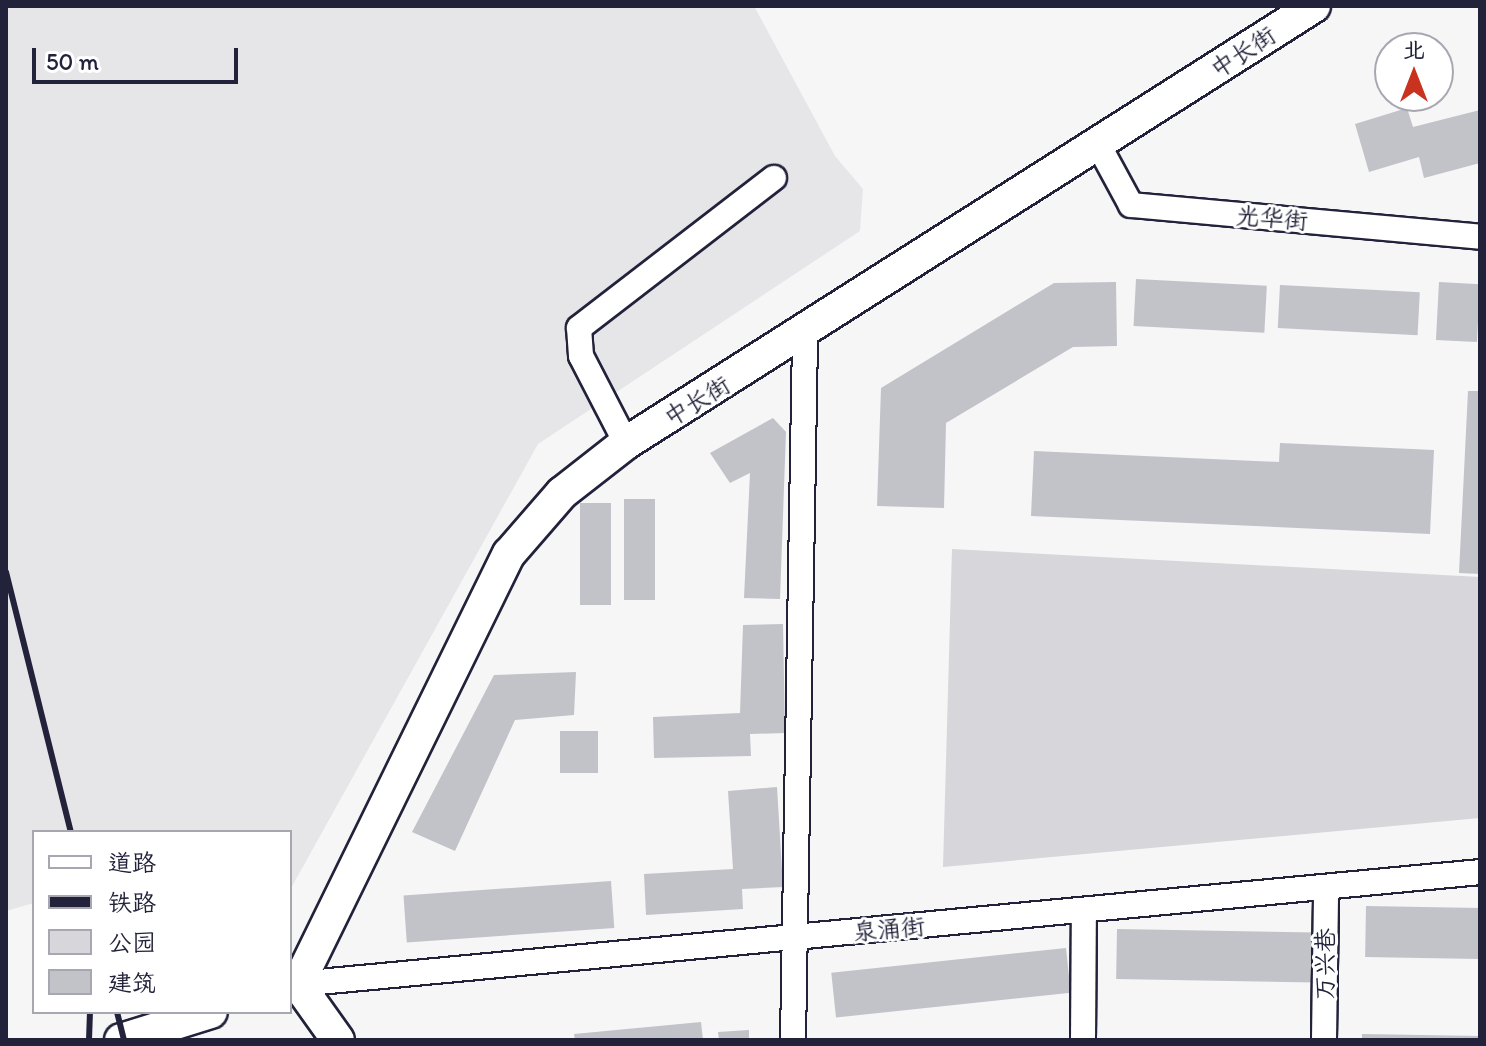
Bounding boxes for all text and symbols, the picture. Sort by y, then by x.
street label: 中长街 [1205,20,1281,84]
scale bar [36,32,242,82]
north arrow [1374,32,1454,112]
text: 北 [1403,36,1425,63]
text: 50 m [46,47,99,76]
street label: 光华街 [1235,201,1309,235]
street label: 中长街 [659,370,735,432]
legend [32,830,292,1014]
text: 道路 [108,848,156,877]
text: 铁路 [108,888,156,917]
street label: 泉涌街 [852,912,926,946]
text: 公园 [108,928,156,957]
street label: 万兴巷 [1311,928,1339,1000]
text: 建筑 [108,968,156,997]

